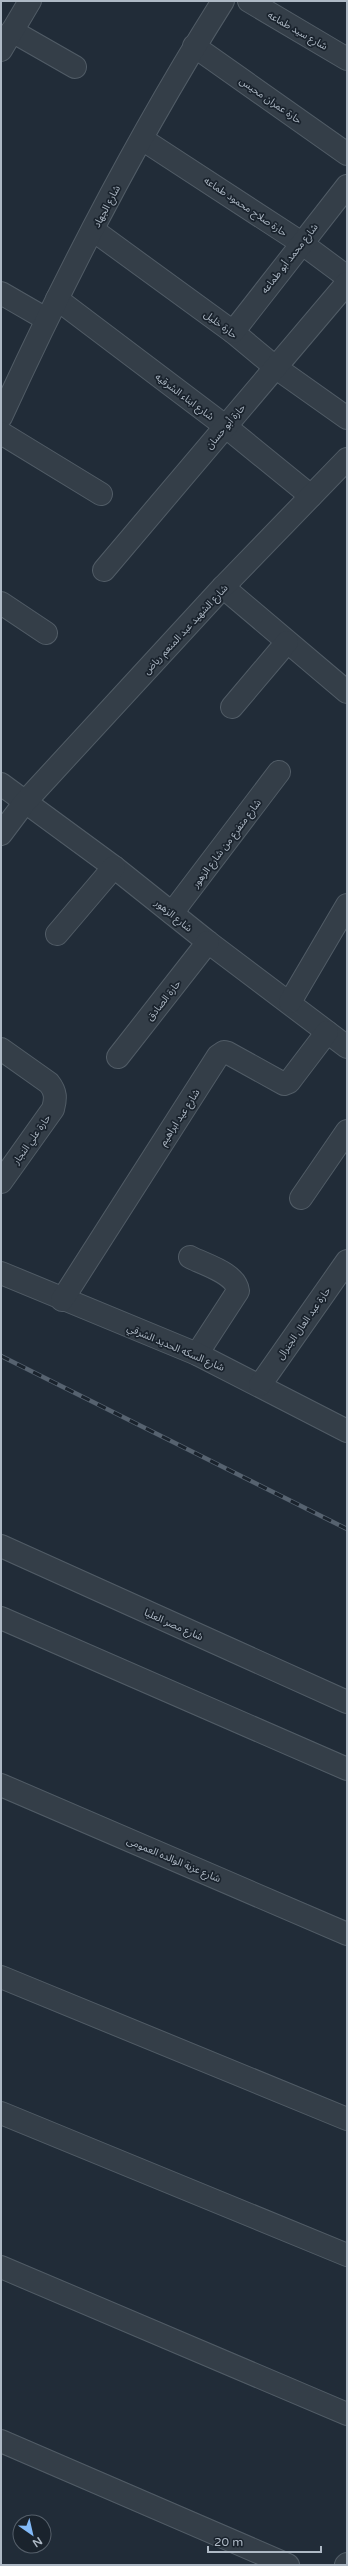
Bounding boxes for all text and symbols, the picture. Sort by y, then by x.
street label: شارع سيد طماعه [265,9,330,54]
street label: حارة عمران محيس [237,75,304,127]
street label: حارة صلاح محمود طماعه [201,175,289,240]
street label: شارع الجهاد [91,183,124,230]
street label: شارع محمد أبو طماعه [259,221,322,296]
street label: حارة خليل [201,308,240,341]
street label: شارع ابناء الشرقيه [152,371,216,424]
street label: حارة أبو حسان [203,401,248,452]
street label: شارع الشهيد عبد المنعم رياض [141,582,231,678]
street label: شارع متفرع من شارع الزهور [189,797,265,892]
street label: شارع الزهور [151,896,195,935]
street label: حارة الصادق [144,978,184,1023]
street label: شارع عيد ابراهيم [157,1087,203,1149]
street label: حارة علي النجار [10,1112,55,1168]
street label: حارة عبد العال الجنرال [274,1285,333,1362]
street label: شارع السكه الحديد الشرقي [125,1322,226,1375]
street label: شارع مصر العليا [142,1607,205,1644]
street label: شارع عزبة الوالده العمومى [124,1835,223,1886]
north arrow [12,2514,52,2554]
scale bar [208,2528,321,2554]
text: N [30,2534,45,2550]
text: 20 m [214,2535,243,2549]

